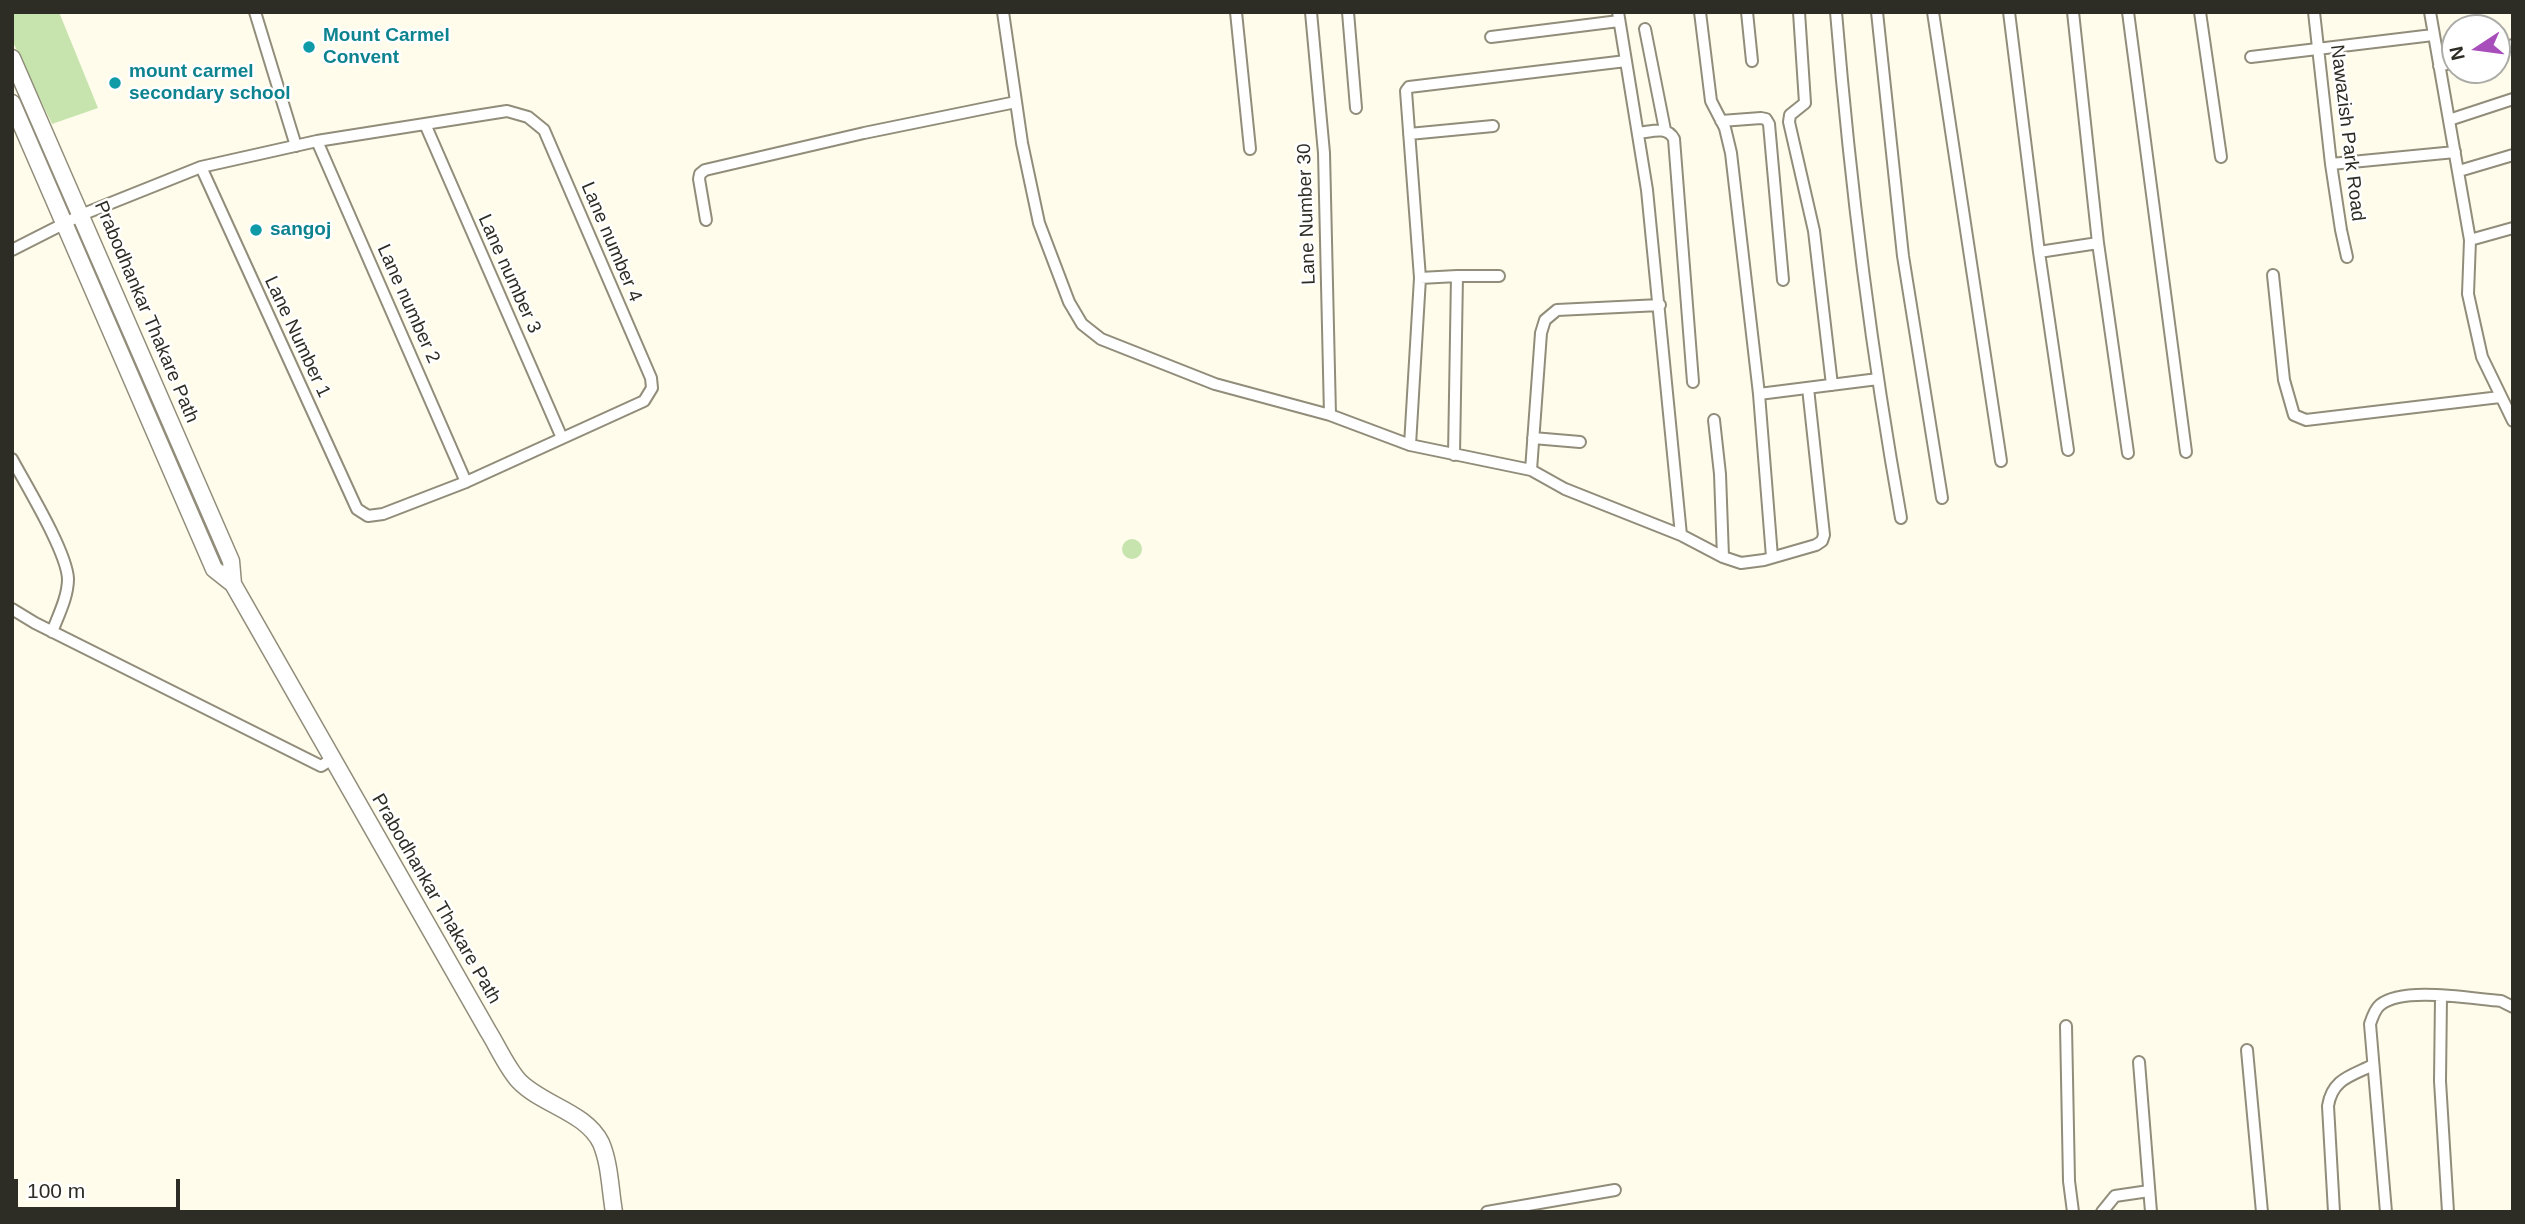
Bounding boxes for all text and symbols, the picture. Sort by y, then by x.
north arrow [2441,14,2511,84]
place label: Mount Carmel Convent [323,25,450,69]
marker: Mount Carmel Convent [301,39,317,55]
street label: Nawazish Park Road [2325,44,2369,222]
text: N [2445,44,2469,62]
place label: mount carmel secondary school [129,61,291,105]
marker: mount carmel secondary school [107,75,123,91]
street label: Lane Number 30 [1293,143,1321,285]
street label: Lane number 4 [576,179,646,305]
street label: Prabodhankar Thakare Path [89,198,203,426]
street label: Lane number 3 [473,211,545,337]
place label: sangoj [270,219,331,241]
marker: sangoj [248,222,264,238]
street label: Lane number 2 [372,241,444,367]
street label: Lane Number 1 [259,273,335,401]
street label: Prabodhankar Thakare Path [366,790,506,1008]
scale bar [18,1164,184,1208]
text: 100 m [27,1179,85,1202]

